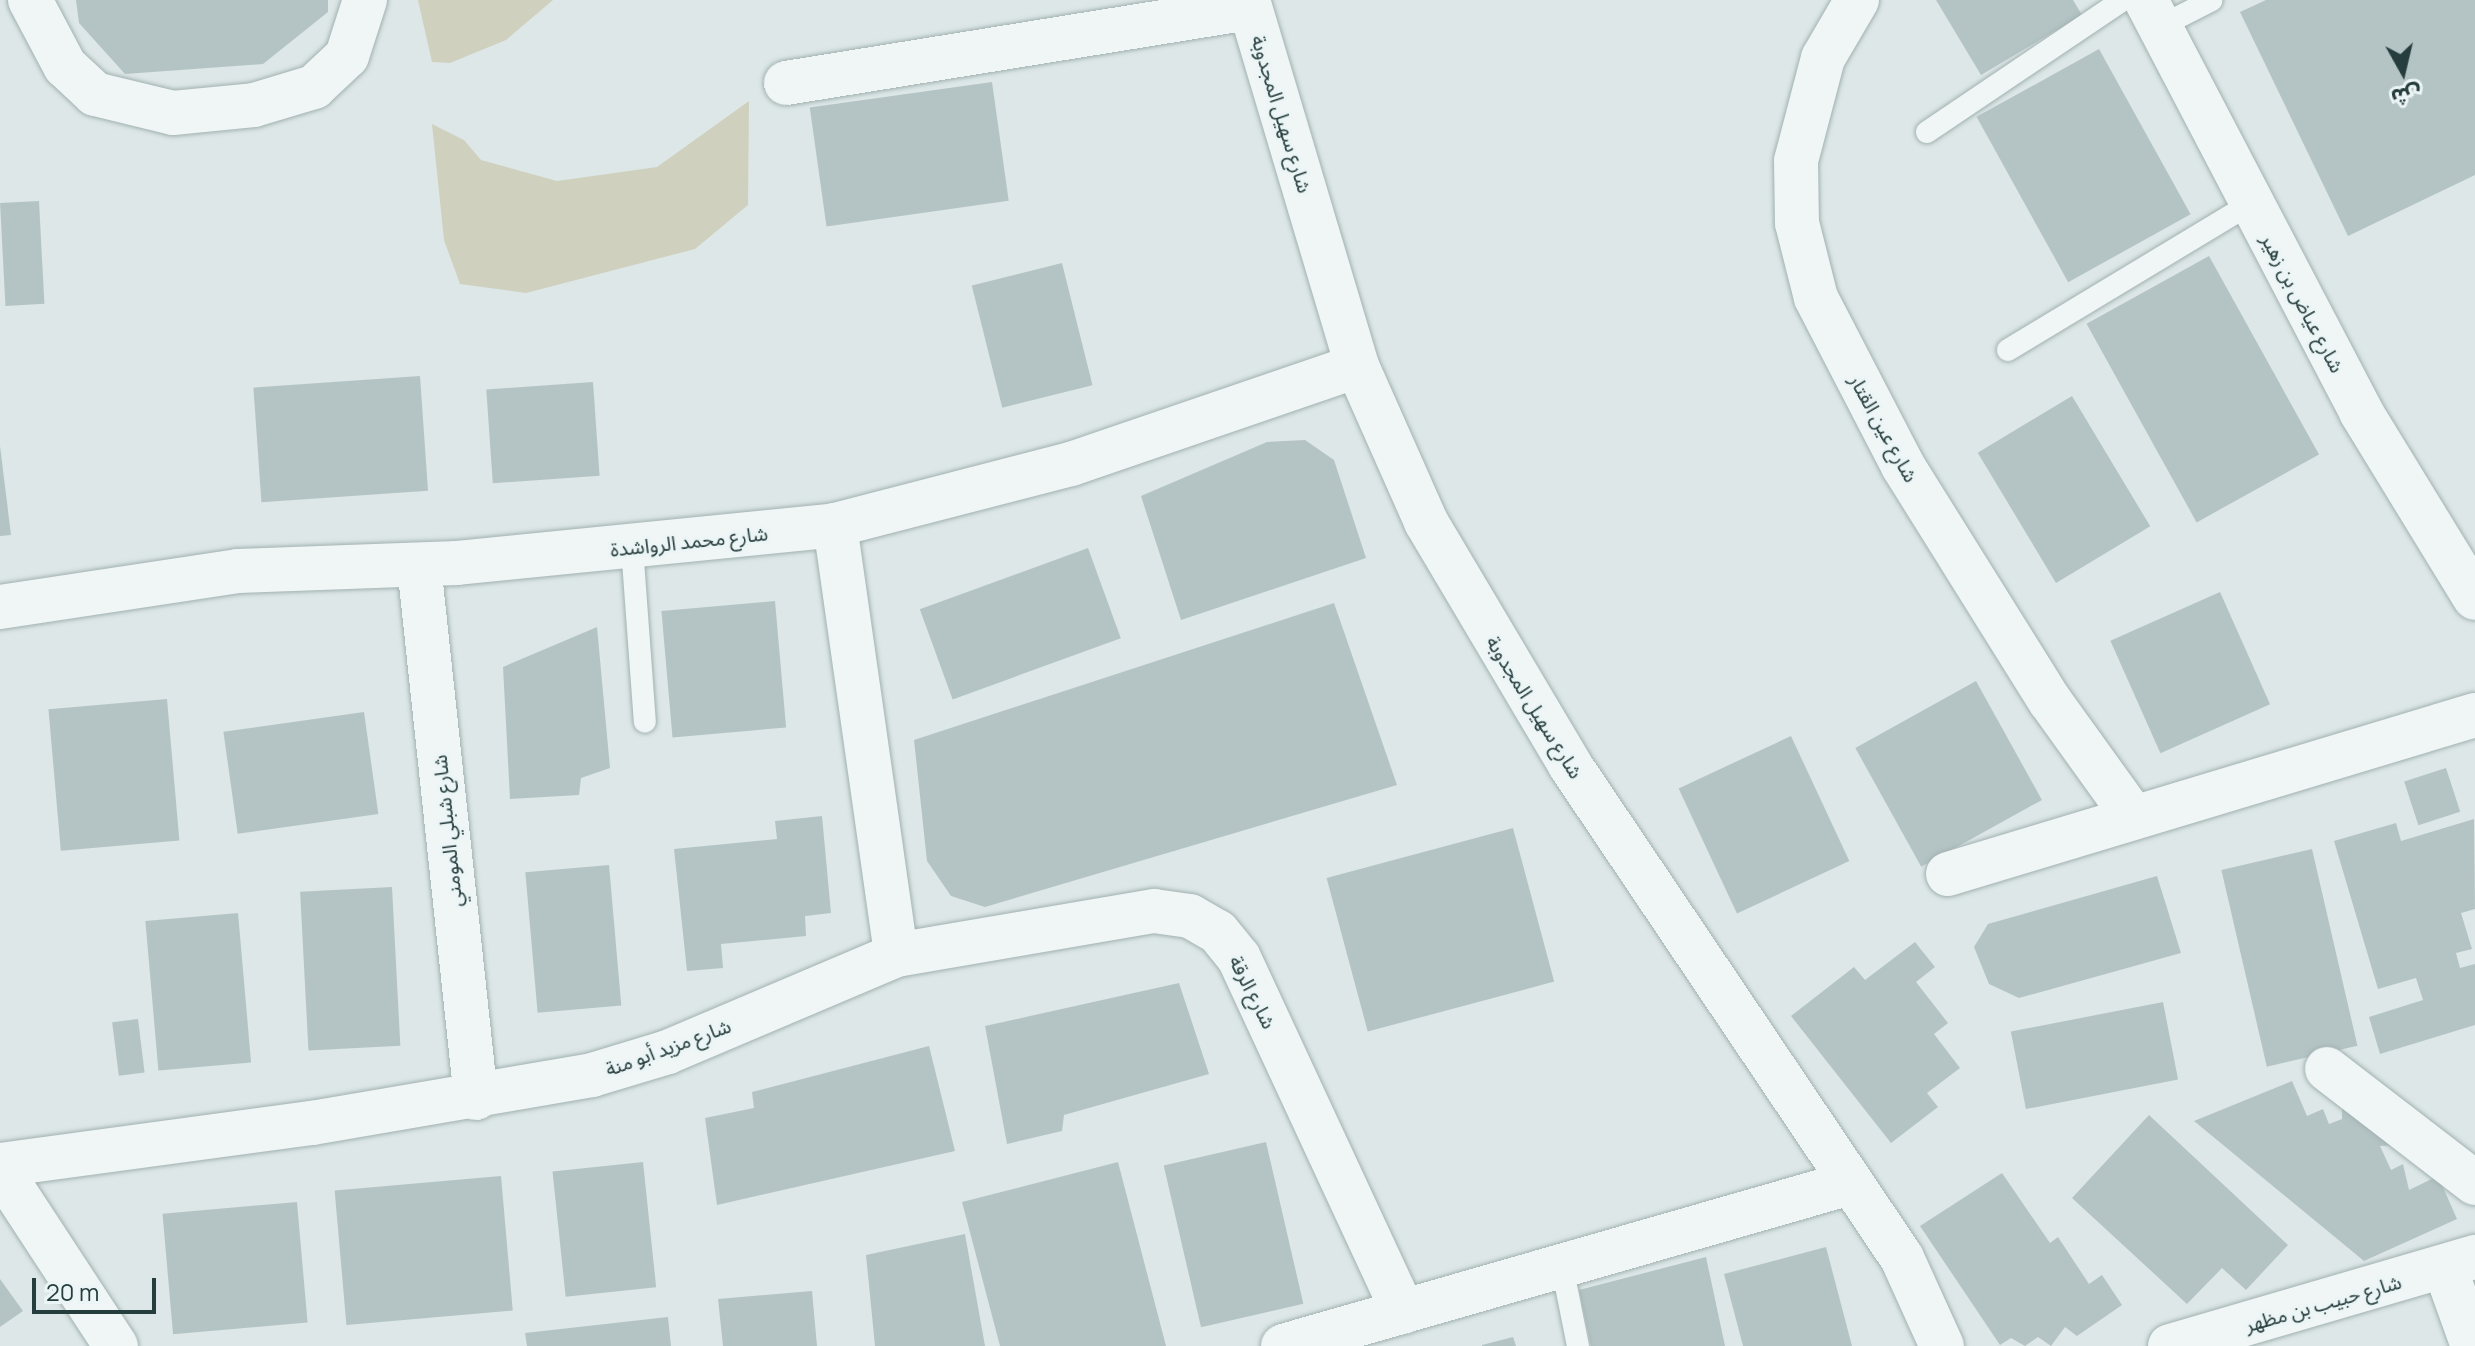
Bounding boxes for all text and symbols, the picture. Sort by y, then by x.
street label: شارع سهيل المجدوبة [1247,32,1317,196]
north arrow [2363,32,2443,112]
text: ش [2389,79,2423,113]
street label: شارع عياض بن زهير [2256,229,2350,377]
street label: شارع عين القتار [1845,370,1923,486]
street label: شارع محمد الرواشدة [609,521,769,561]
street label: شارع سهيل المجدوبة [1481,631,1589,783]
street label: شارع شبلي المومني [427,754,467,908]
street label: شارع الرقة [1224,951,1282,1033]
street label: شارع مزيد أبو منة [602,1013,734,1081]
scale bar [36,1262,160,1312]
street label: شارع حبيب بن مظهر [2242,1269,2404,1337]
text: 20 m [46,1275,99,1308]

